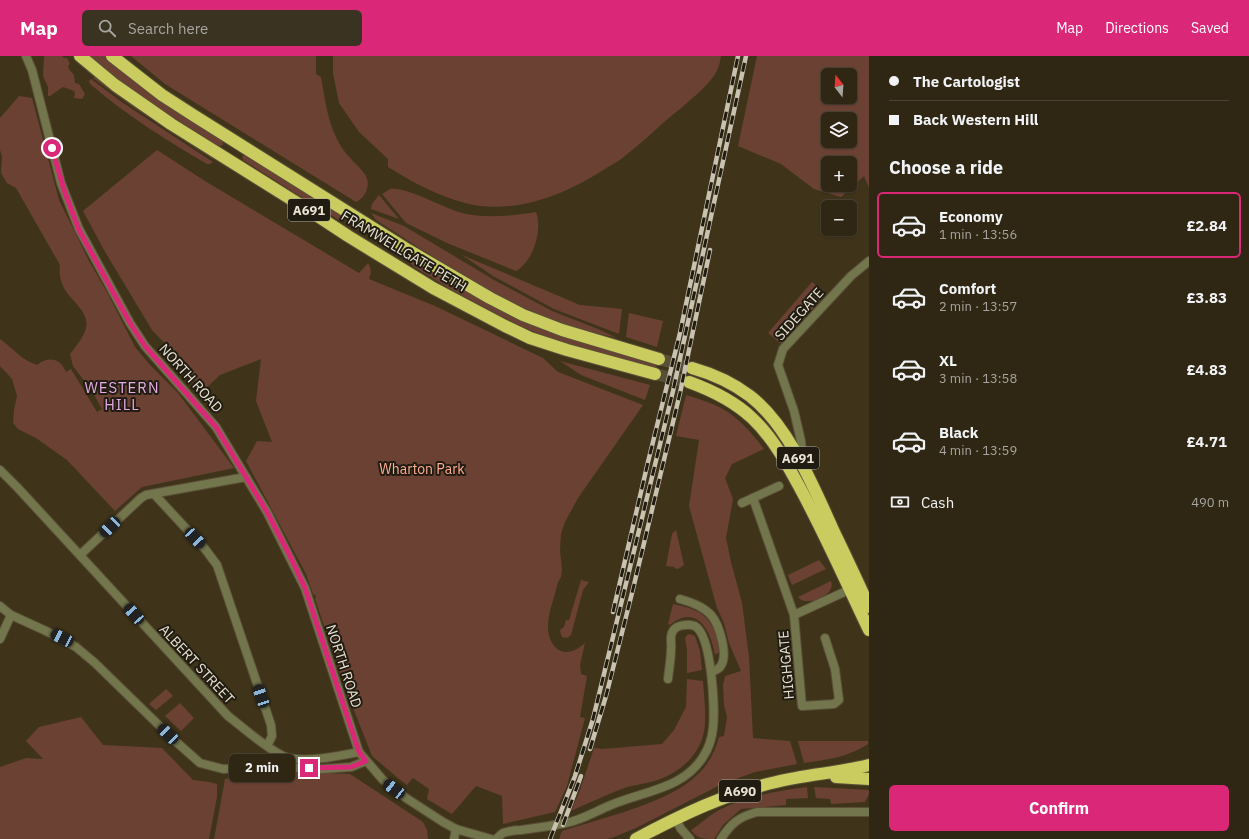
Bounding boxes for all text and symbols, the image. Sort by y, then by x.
search box [82,10,362,46]
text: Map [20,16,58,40]
icon: search [96,17,118,39]
text: Search here [128,19,208,38]
text: Map [1056,19,1083,37]
text: Directions [1105,19,1169,37]
text: Saved [1191,19,1229,37]
north arrow [821,68,857,104]
map controls [821,68,857,236]
text: The Cartologist [913,72,1020,91]
text: Back Western Hill [913,110,1038,129]
button: layers [821,112,857,148]
route start [43,139,61,157]
button: + [821,156,857,192]
text: Choose a ride [889,156,1003,179]
road number: A691 [288,199,330,221]
button: − [821,200,857,236]
street label: FRAMWELLGATE PETH [338,206,470,296]
icon: car [891,207,927,243]
text: Economy [939,207,1003,226]
text: £2.84 [1187,216,1227,235]
text: 1 min · 13:56 [939,226,1017,243]
icon: car [891,279,927,315]
text: Comfort [939,279,996,298]
street label: SIDEGATE [770,284,828,344]
text: £3.83 [1187,288,1227,307]
text: 2 min · 13:57 [939,298,1017,315]
street label: NORTH ROAD [155,340,227,416]
icon: car [891,351,927,387]
text: XL [939,351,957,370]
text: £4.83 [1187,360,1227,379]
text: 3 min · 13:58 [939,370,1017,387]
district label: WESTERN HILL [84,378,160,414]
icon: car [891,423,927,459]
text: Black [939,423,979,442]
text: £4.71 [1187,432,1227,451]
text: 4 min · 13:59 [939,442,1017,459]
road number: A691 [777,447,819,469]
park label: Wharton Park [379,460,465,478]
icon: cash [889,491,911,513]
text: Cash [921,493,954,512]
text: 490 m [1191,494,1229,511]
car [97,514,123,540]
car [182,525,208,551]
car [122,601,146,627]
street label: ALBERT STREET [155,620,239,708]
street label: NORTH ROAD [322,622,366,710]
car [49,627,75,649]
street label: HIGHGATE [774,630,798,700]
car [251,683,271,709]
car [155,721,181,747]
callout: 2 min [229,754,295,782]
text: 2 min [245,759,279,776]
route end [300,759,318,777]
car [381,777,407,801]
road number: A690 [719,780,761,802]
button: Confirm [889,785,1229,831]

